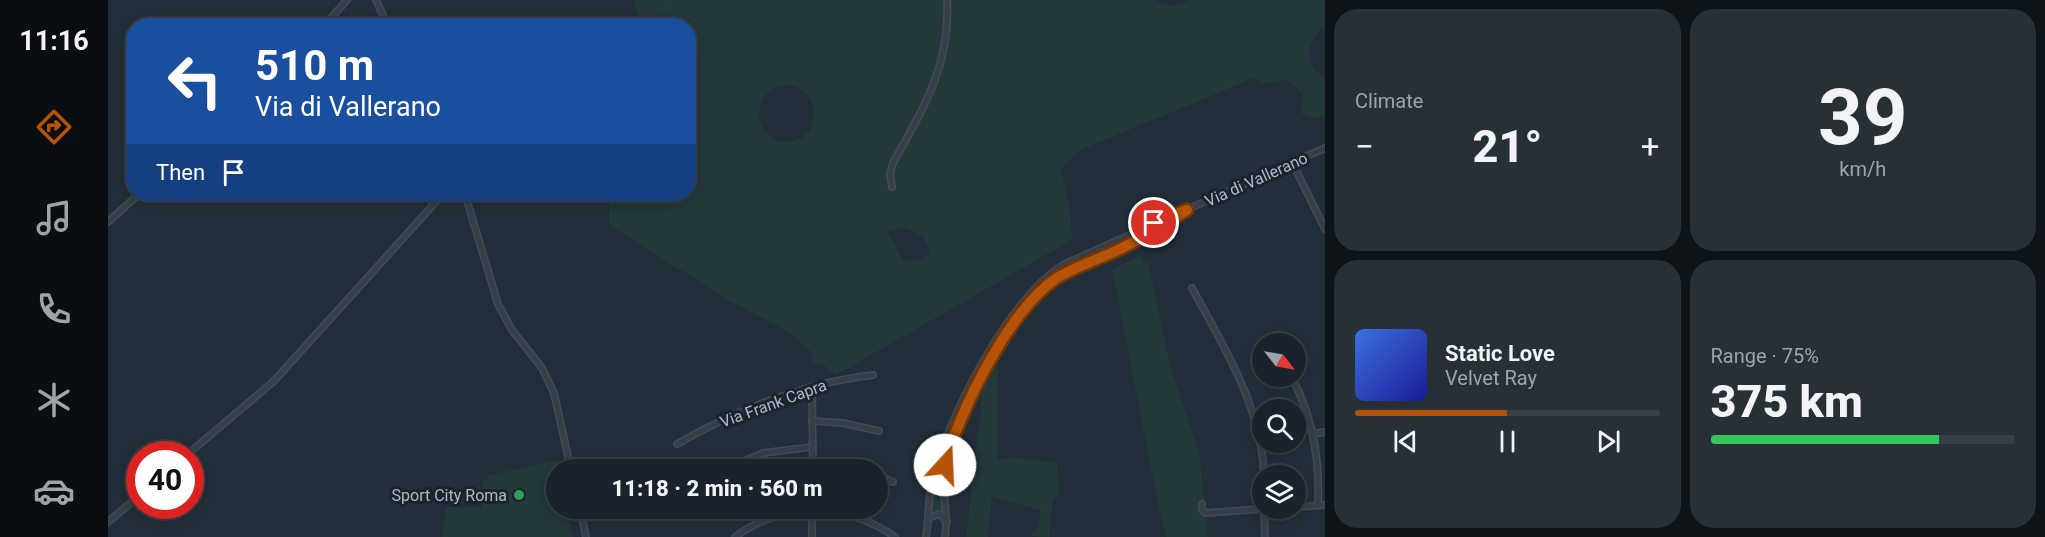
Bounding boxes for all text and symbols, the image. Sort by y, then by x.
text: 11:16 [19,25,89,57]
text: 510 m [255,41,374,90]
icon: left [156,42,234,120]
text: 39 [1818,72,1908,163]
text: Climate [1355,89,1423,113]
text: Via di Vallerano [255,91,441,123]
icon: directions [33,106,75,148]
text: 21° [1473,120,1542,173]
text: − [1355,127,1374,166]
text: + [1641,127,1660,166]
street label: Via di Vallerano [1202,148,1310,211]
icon: arrive [217,156,250,189]
text: km/h [1839,157,1886,181]
text: Then [156,160,205,185]
icon: music [33,197,75,239]
pin [1128,197,1179,248]
icon: arrive [1137,206,1170,239]
icon: phone [33,288,75,330]
north arrow [1252,333,1306,387]
map controls [1252,333,1306,519]
text: Static Love [1445,341,1555,366]
text: Range · 75% [1711,344,1819,368]
text: Velvet Ray [1445,366,1537,390]
street label: Via Frank Capra [717,375,829,432]
text: 375 km [1711,375,1863,428]
icon: climate [33,379,75,421]
button: search [1252,399,1306,453]
icon: previous [1389,425,1422,458]
icon: pause [1491,425,1524,458]
icon: next [1592,425,1625,458]
position arrow [913,433,977,497]
speed limit sign: 40 [126,441,204,519]
button: layers [1252,465,1306,519]
icon: car [33,470,75,512]
text: 11:18 · 2 min · 560 m [612,476,822,501]
place label: Sport City Roma [392,486,507,505]
marker: Sport City Roma [512,488,526,502]

